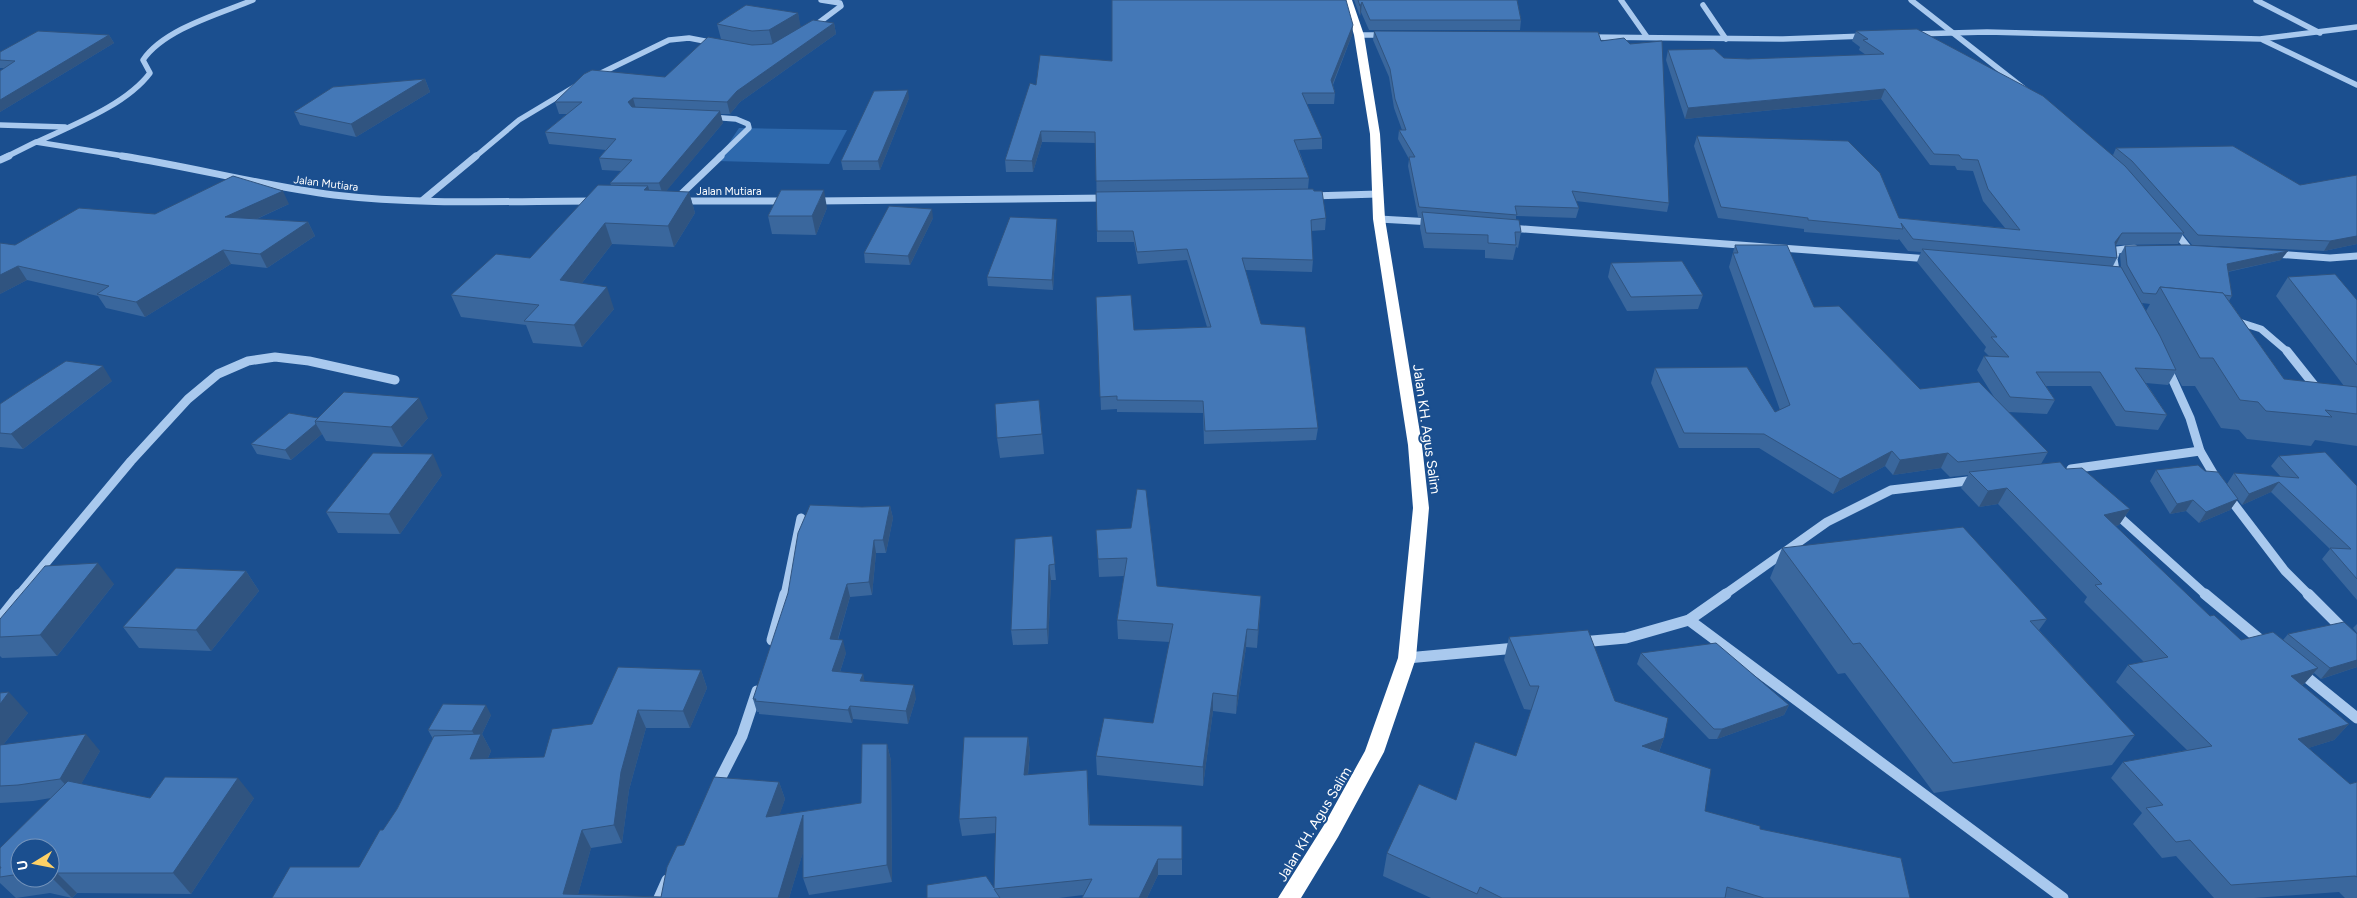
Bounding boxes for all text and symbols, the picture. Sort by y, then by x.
street label: Jalan Mutiara [293,173,359,194]
street label: Jalan Mutiara [696,185,762,198]
street label: Jalan KH. Agus Salim [1409,363,1444,495]
street label: Jalan KH. Agus Salim [1274,764,1355,885]
north arrow [10,838,60,888]
text: U [13,859,32,872]

